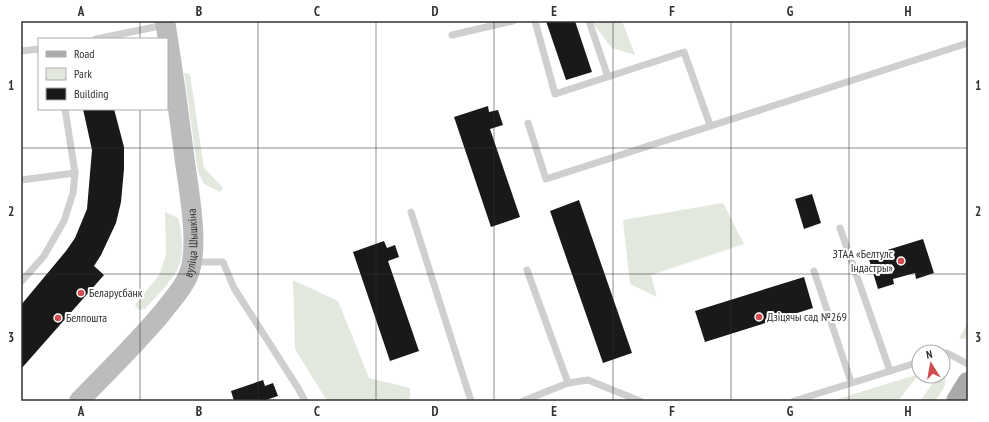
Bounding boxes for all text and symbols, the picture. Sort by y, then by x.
text: A [77,3,85,20]
text: B [196,3,202,20]
text: C [314,3,320,20]
text: D [432,3,439,20]
text: E [551,3,557,20]
text: F [669,3,675,20]
text: G [787,3,794,20]
text: H [905,3,912,20]
legend [38,38,168,110]
text: Road [74,46,94,61]
text: Park [74,66,92,81]
text: 1 [8,77,14,94]
text: 1 [975,77,981,94]
text: Building [74,86,109,101]
text: 2 [8,203,14,220]
text: 2 [975,203,981,220]
street label: вуліца Шышкіна [180,208,200,279]
place label: ЗТАА «Белтулс Iндастры» [833,246,894,275]
marker: ЗТАА «Белтулс Iндастры» [896,256,906,266]
place label: Беларусбанк [89,285,143,300]
marker: Беларусбанк [76,288,86,298]
place label: Дзіцячы сад №269 [767,309,847,324]
place label: Белпошта [66,310,107,325]
marker: Дзіцячы сад №269 [754,312,764,322]
marker: Белпошта [53,313,63,323]
text: 3 [8,329,14,346]
text: 3 [975,329,981,346]
north arrow [911,344,951,384]
text: N [925,347,933,362]
text: A [77,403,85,420]
text: B [196,403,202,420]
text: C [314,403,320,420]
text: D [432,403,439,420]
text: E [551,403,557,420]
text: F [669,403,675,420]
text: G [787,403,794,420]
text: H [905,403,912,420]

